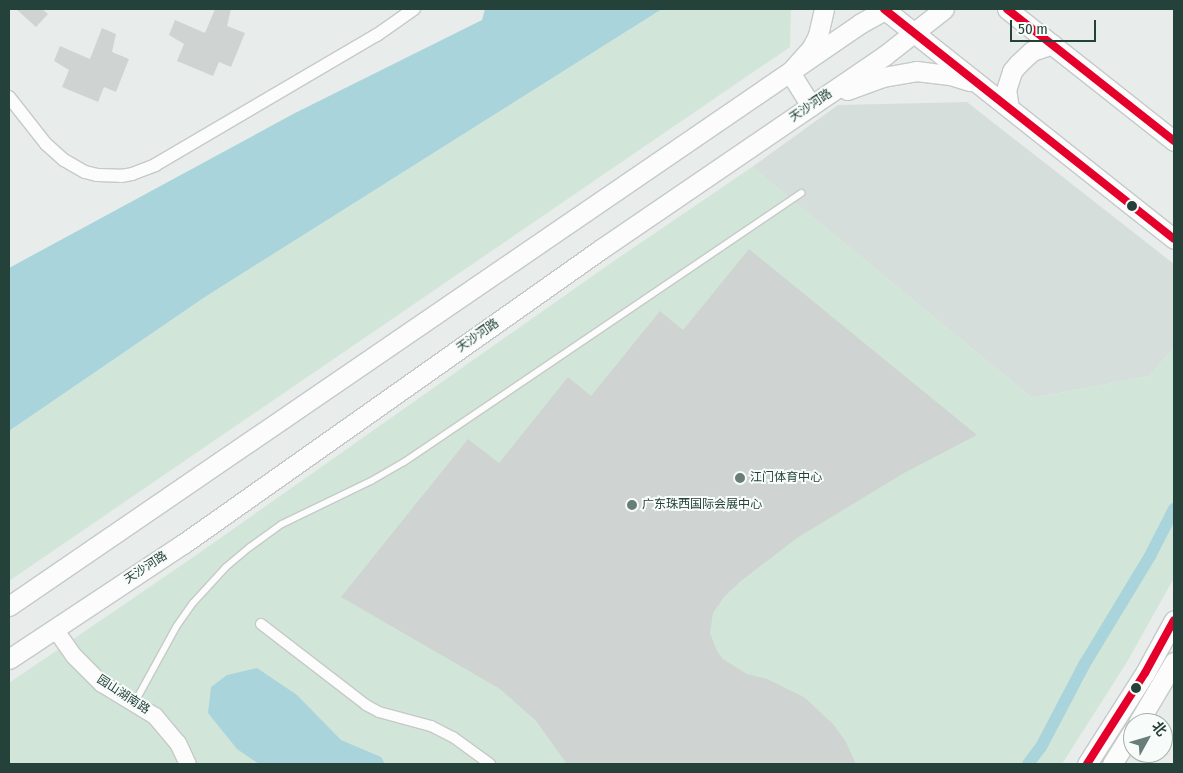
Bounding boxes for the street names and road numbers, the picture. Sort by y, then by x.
street label: 天沙河路 [787,87,835,125]
street label: 天沙河路 [454,316,502,356]
street label: 天沙河路 [122,549,170,587]
street label: 园山湖南路 [94,673,152,717]

